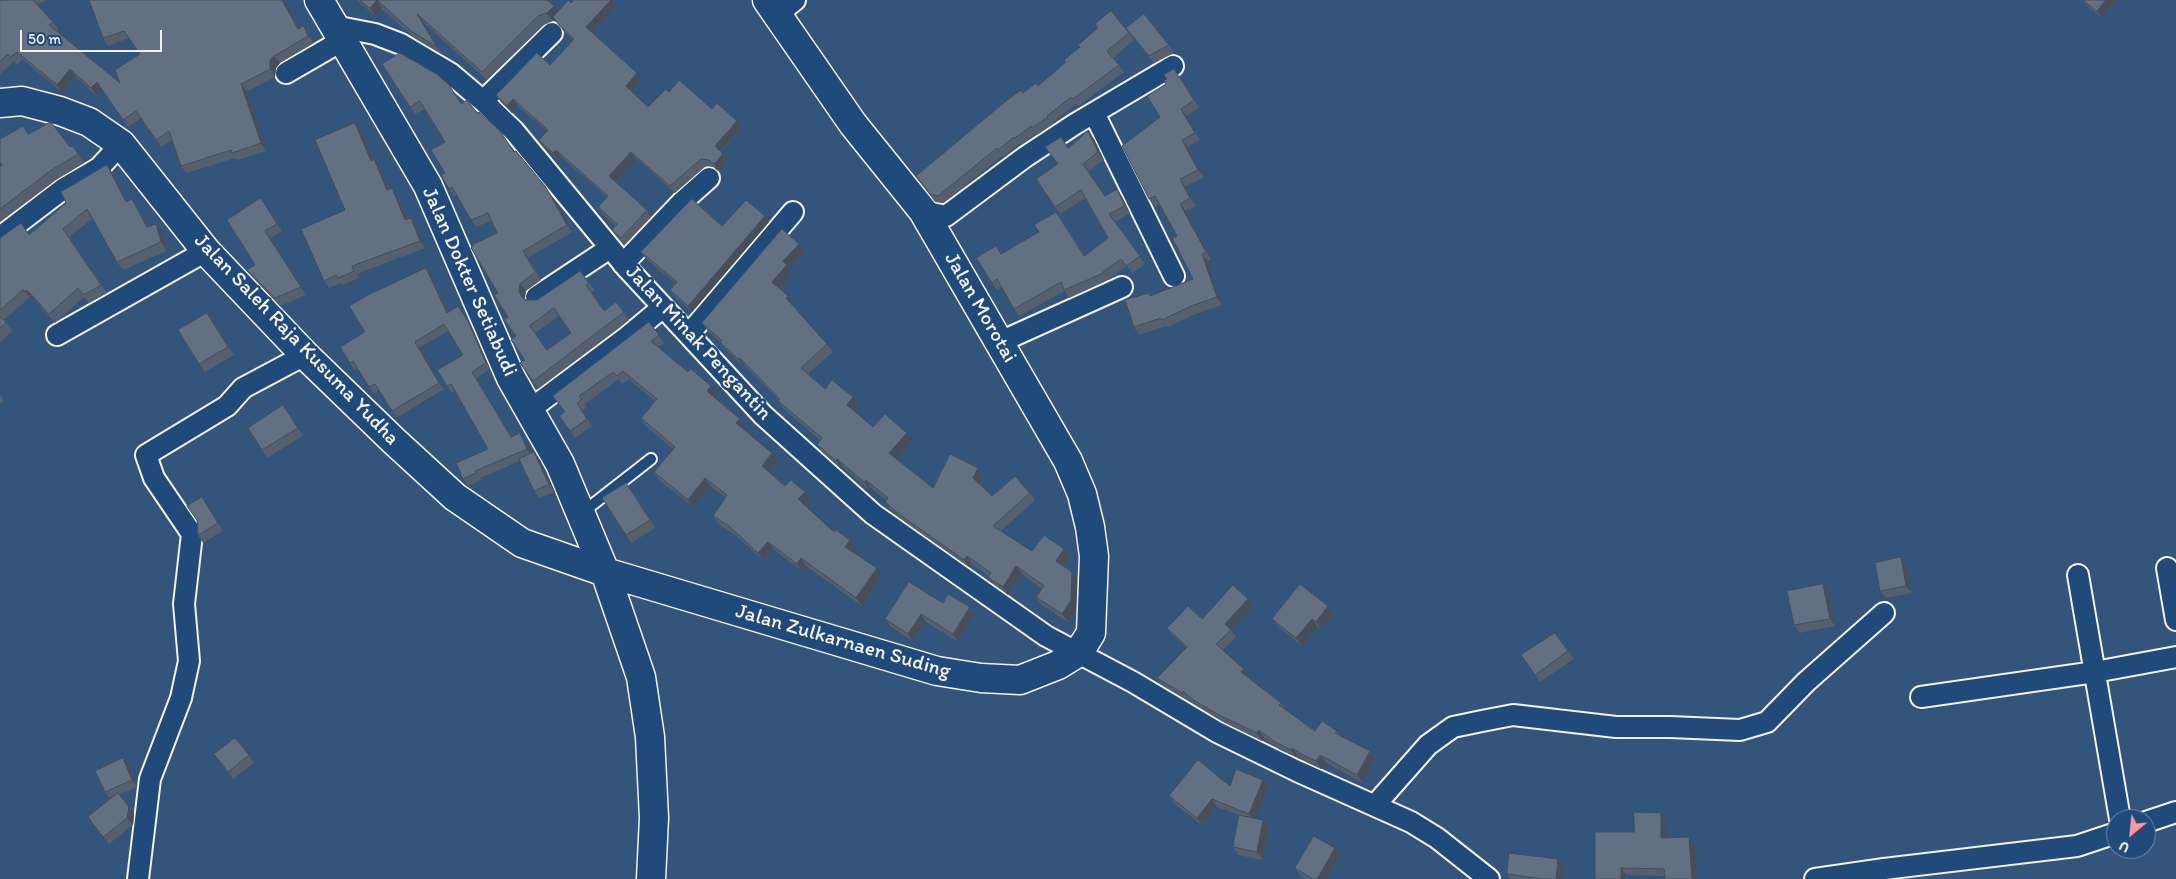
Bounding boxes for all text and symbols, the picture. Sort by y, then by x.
scale bar [22,20,165,52]
text: 50 m [28,30,61,48]
street label: Jalan Dokter Setiabudi [416,183,522,381]
street label: Jalan Saleh Raja Kusuma Yudha [188,229,404,451]
street label: Jalan Morotai [938,248,1022,368]
street label: Jalan Minak Pengantin [620,260,776,426]
street label: Jalan Zulkarnaen Suding [732,599,954,685]
north arrow [2106,809,2156,859]
text: U [2116,837,2132,856]

